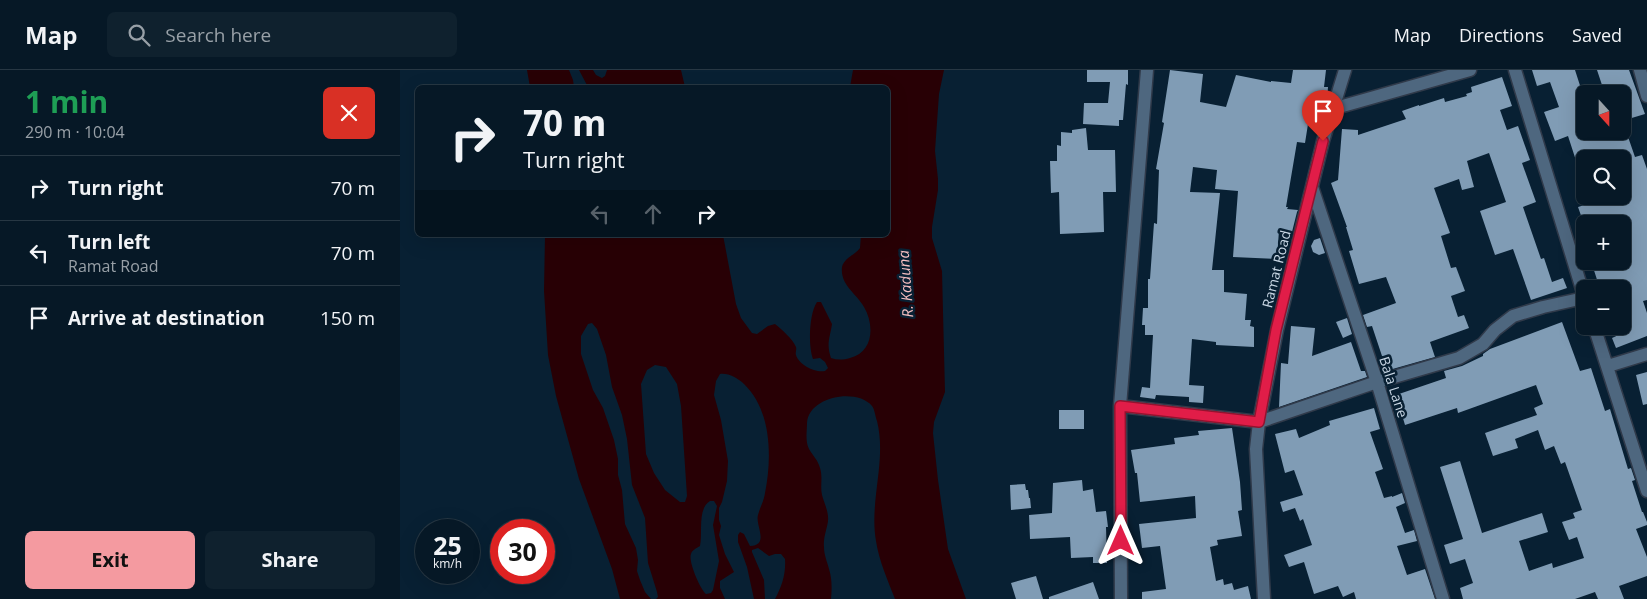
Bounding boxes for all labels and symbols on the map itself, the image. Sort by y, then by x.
north arrow [1576,85,1631,140]
pin [1302,90,1344,141]
street label: Ramat Road [1257,228,1295,310]
water label: R. Kaduna [893,249,917,318]
street label: Bala Lane [1375,354,1413,420]
position arrow [1094,514,1146,566]
speed limit sign: 30 [490,519,555,584]

